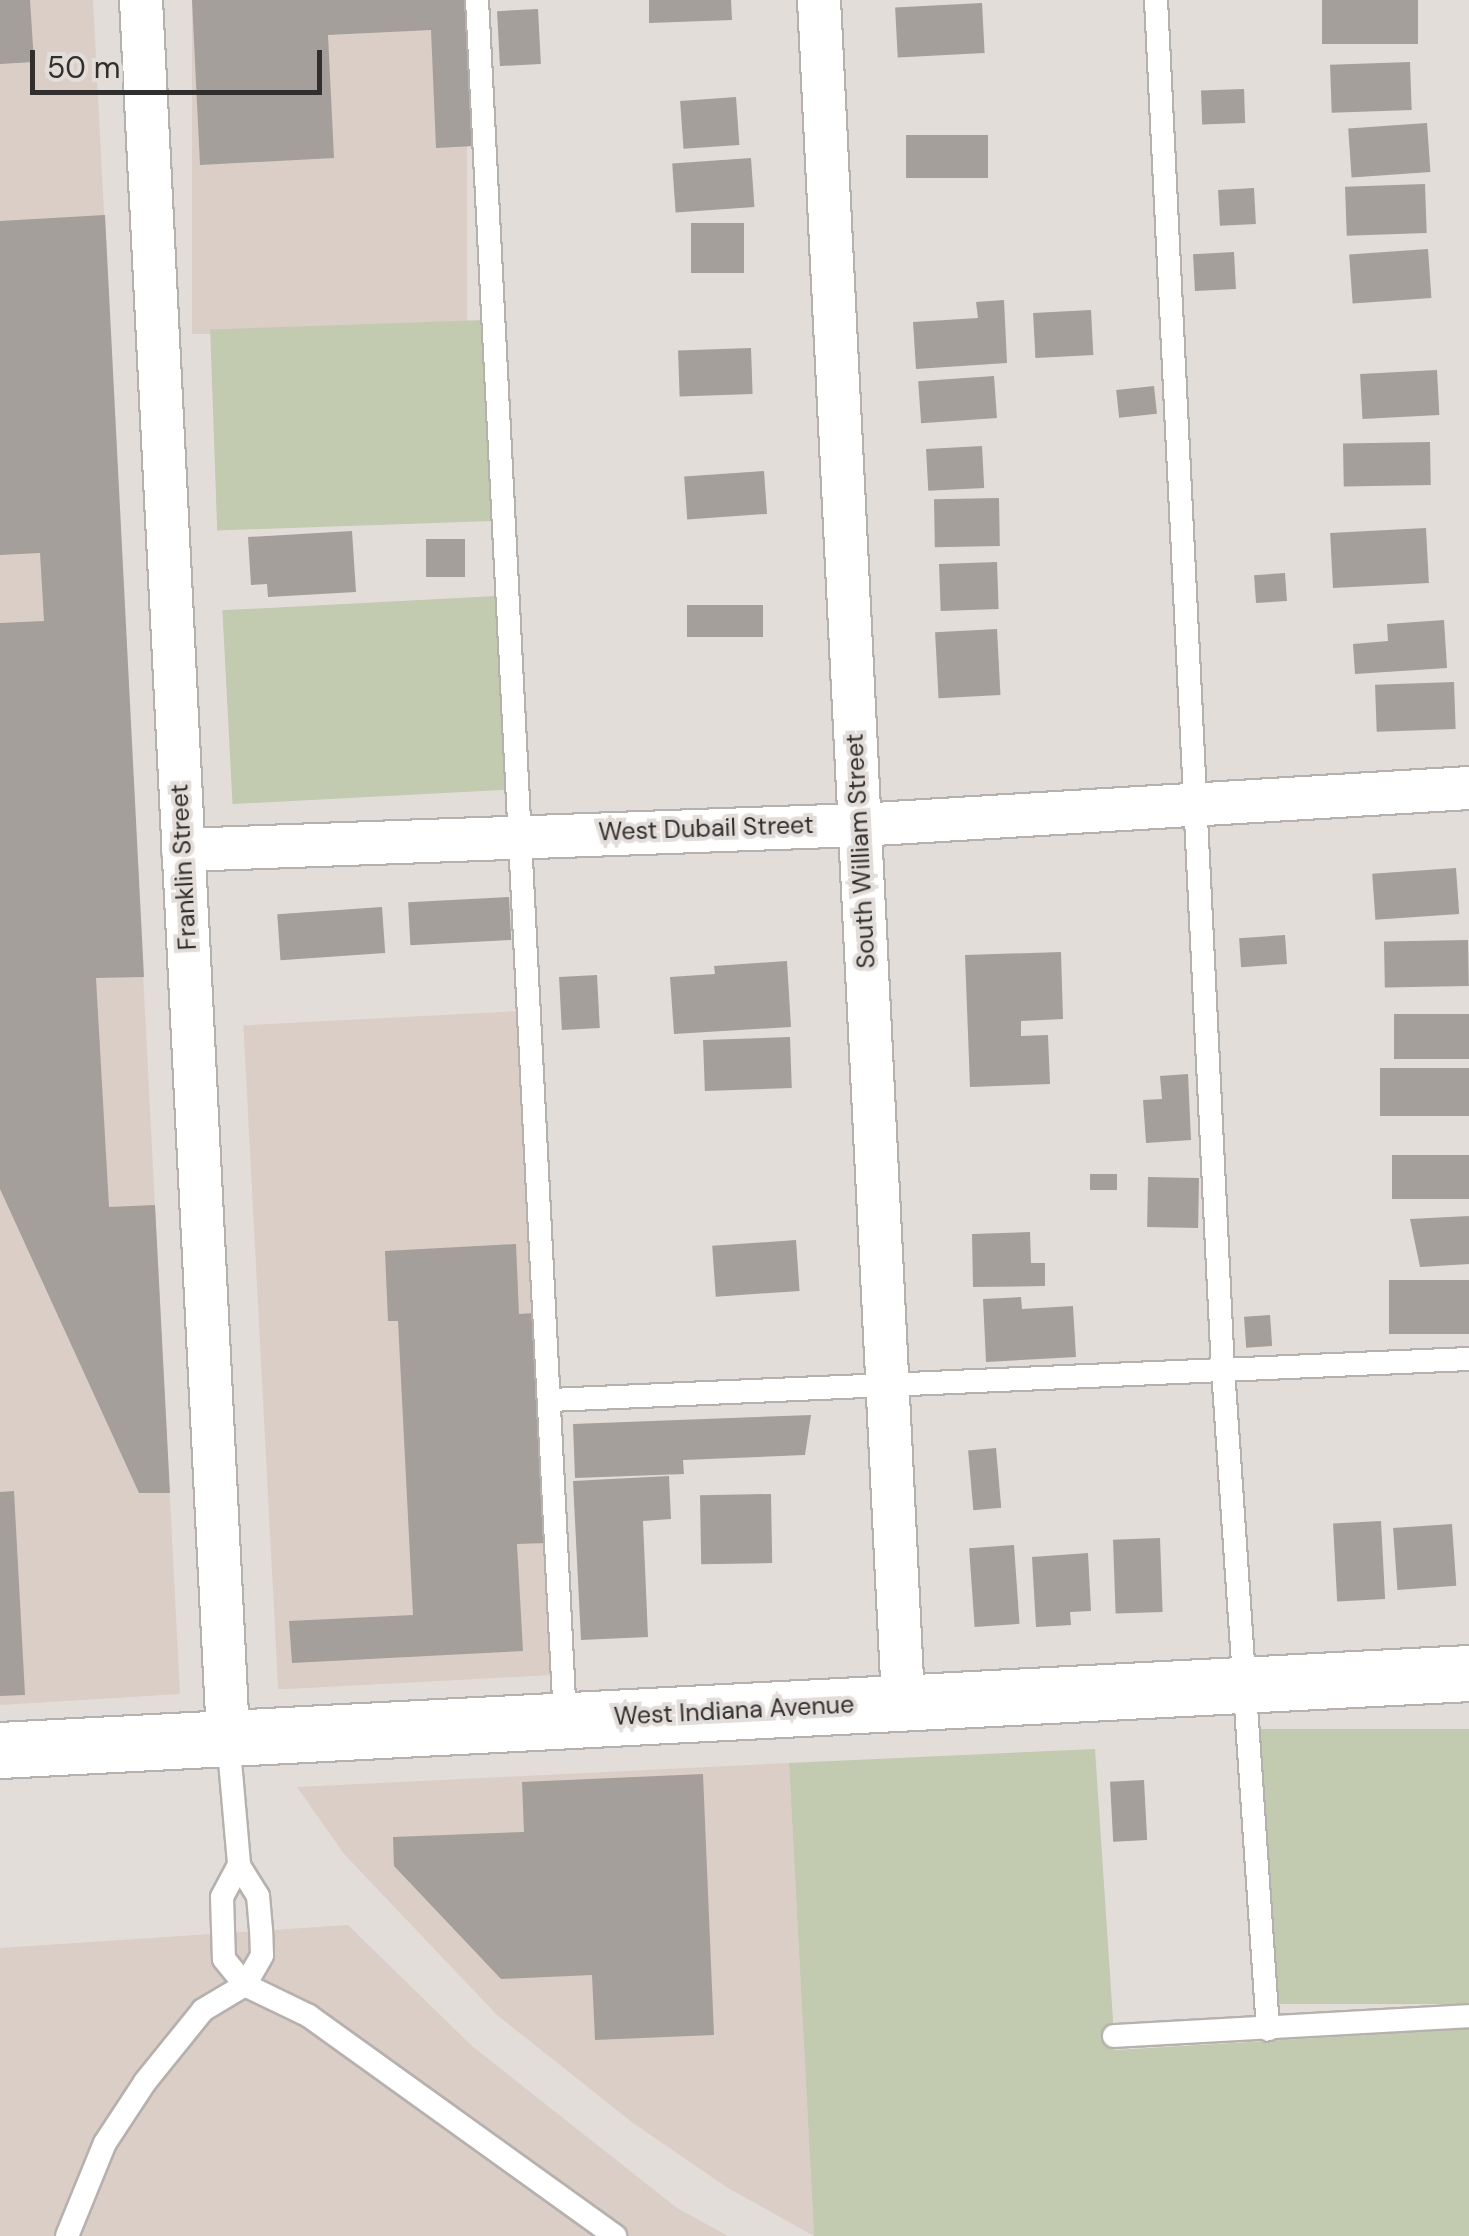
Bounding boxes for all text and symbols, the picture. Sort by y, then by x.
scale bar [35,30,328,92]
text: 50 m [47,48,121,87]
street label: South William Street [840,733,882,969]
street label: Franklin Street [165,783,203,951]
street label: West Dubail Street [598,810,814,848]
street label: West Indiana Avenue [613,1690,855,1732]

